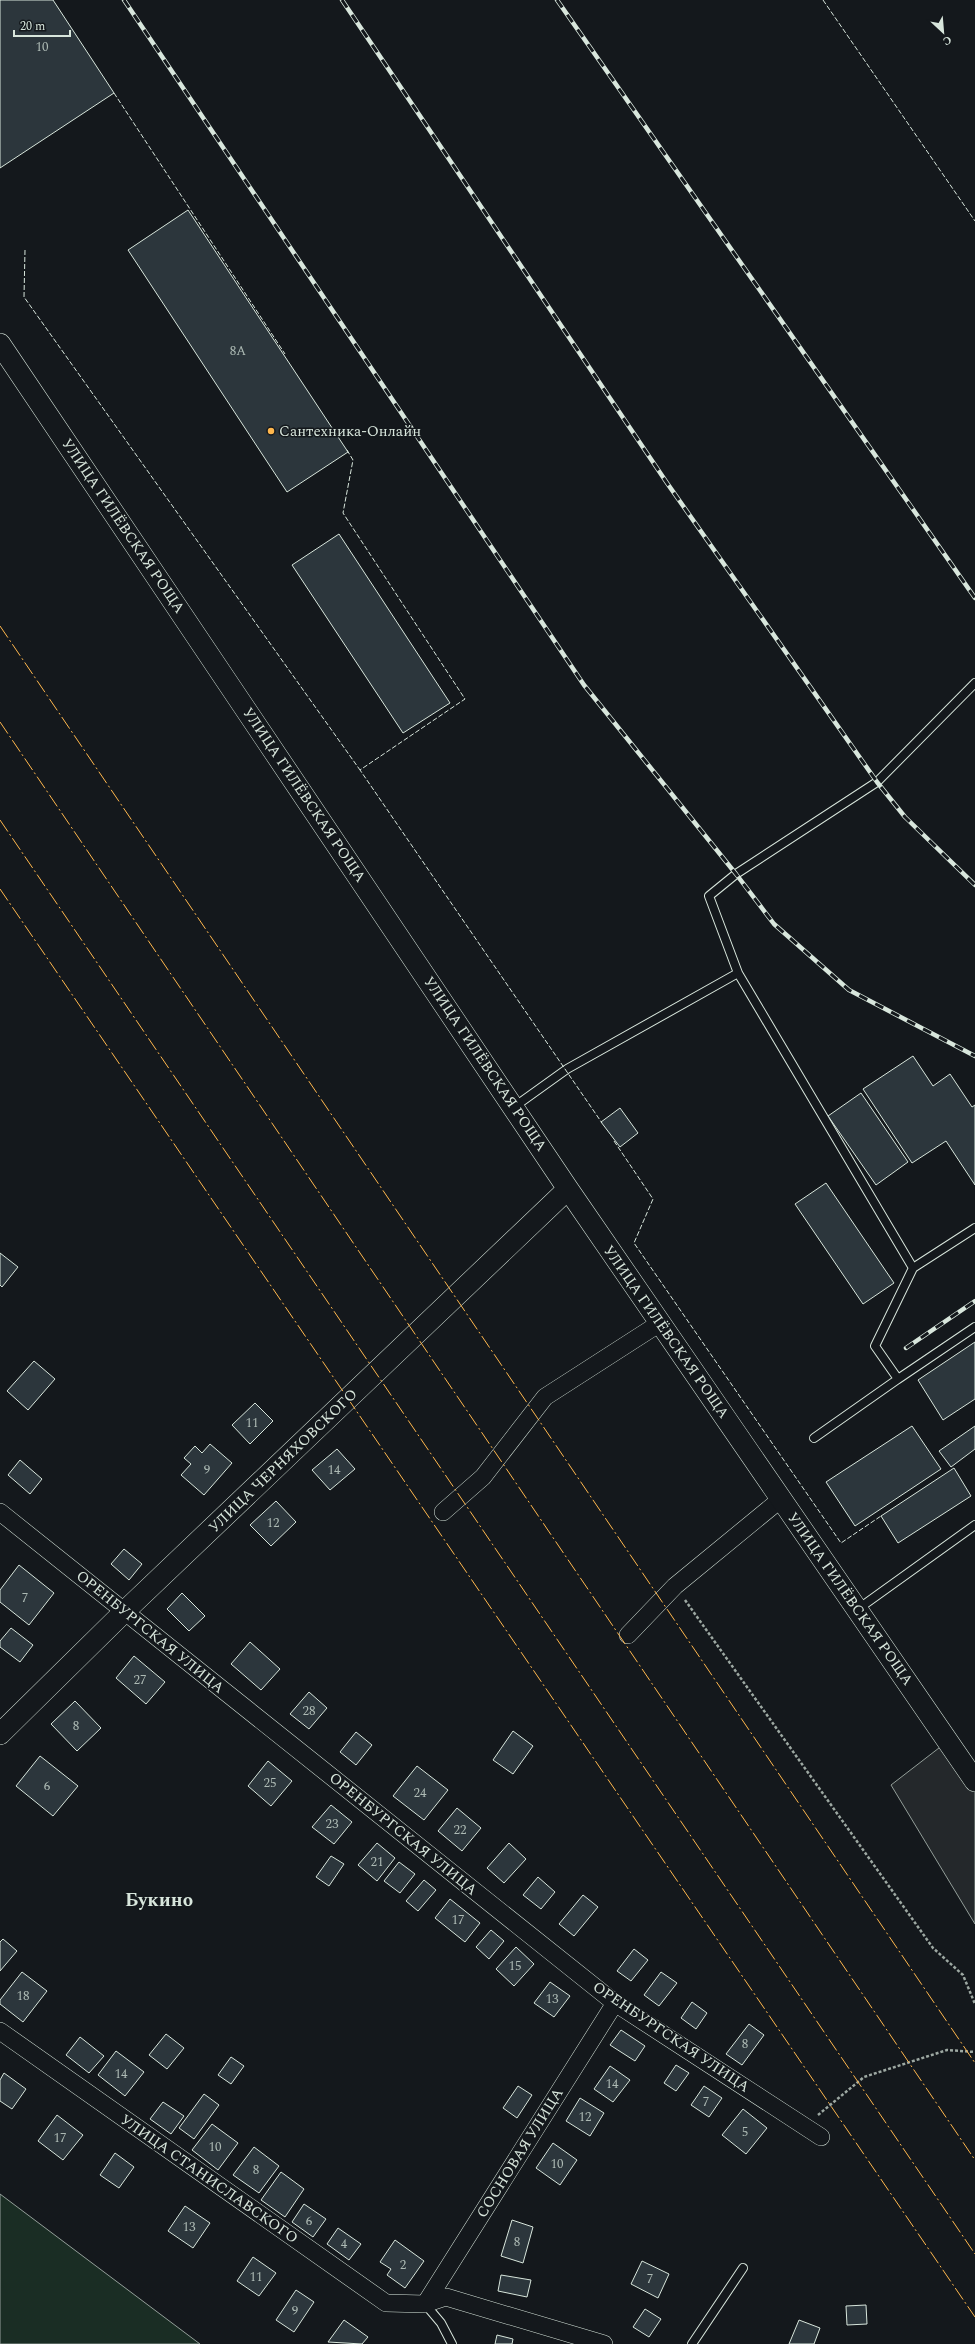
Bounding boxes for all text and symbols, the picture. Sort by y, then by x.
scale bar [14,12,70,38]
north arrow [923,12,963,52]
text: 20 m [20,17,45,36]
text: С [940,31,954,50]
house number: 10 [36,37,49,57]
house number: 8А [230,341,246,361]
place label: Сантехника-Онлайн [279,420,421,443]
marker: Сантехника-Онлайн [266,426,276,436]
street label: УЛИЦА ГИЛЁВСКАЯ РОЩА [56,434,190,618]
street label: УЛИЦА ГИЛЁВСКАЯ РОЩА [237,703,371,887]
street label: УЛИЦА ГИЛЁВСКАЯ РОЩА [418,972,552,1156]
street label: УЛИЦА ГИЛЁВСКАЯ РОЩА [597,1241,735,1423]
street label: УЛИЦА ЧЕРНЯХОВСКОГО [203,1383,363,1539]
house number: 11 [246,1413,259,1433]
house number: 9 [204,1460,211,1480]
house number: 14 [328,1460,341,1480]
street label: УЛИЦА ГИЛЁВСКАЯ РОЩА [781,1508,919,1690]
house number: 12 [267,1513,280,1533]
street label: ОРЕНБУРГСКАЯ УЛИЦА [71,1565,229,1699]
house number: 7 [22,1588,28,1608]
house number: 27 [134,1670,147,1690]
house number: 28 [303,1701,316,1721]
house number: 8 [73,1716,79,1736]
street label: ОРЕНБУРГСКАЯ УЛИЦА [324,1767,482,1901]
house number: 25 [264,1773,277,1793]
house number: 6 [44,1776,51,1796]
house number: 24 [414,1783,427,1803]
house number: 23 [326,1814,339,1834]
house number: 22 [454,1820,467,1840]
house number: 21 [371,1852,384,1872]
district label: Букино [125,1886,193,1915]
house number: 17 [452,1910,465,1930]
house number: 15 [509,1956,522,1976]
street label: ОРЕНБУРГСКАЯ УЛИЦА [588,1976,754,2098]
house number: 18 [17,1986,30,2006]
house number: 13 [546,1989,559,2009]
house number: 8 [742,2034,748,2054]
house number: 14 [115,2064,128,2084]
house number: 14 [606,2074,619,2094]
street label: СОСНОВАЯ УЛИЦА [471,2084,569,2222]
house number: 7 [703,2092,709,2112]
house number: 12 [579,2107,592,2127]
street label: УЛИЦА СТАНИСЛАВСКОГО [115,2109,303,2249]
house number: 5 [742,2122,748,2142]
house number: 17 [54,2128,67,2148]
house number: 10 [209,2137,222,2157]
house number: 10 [551,2154,564,2174]
house number: 8 [253,2160,259,2180]
house number: 6 [306,2211,313,2231]
house number: 13 [183,2217,196,2237]
house number: 8 [514,2232,520,2252]
house number: 4 [341,2234,348,2254]
house number: 2 [400,2255,406,2275]
house number: 11 [250,2267,263,2287]
house number: 7 [647,2269,653,2289]
house number: 9 [292,2301,299,2321]

